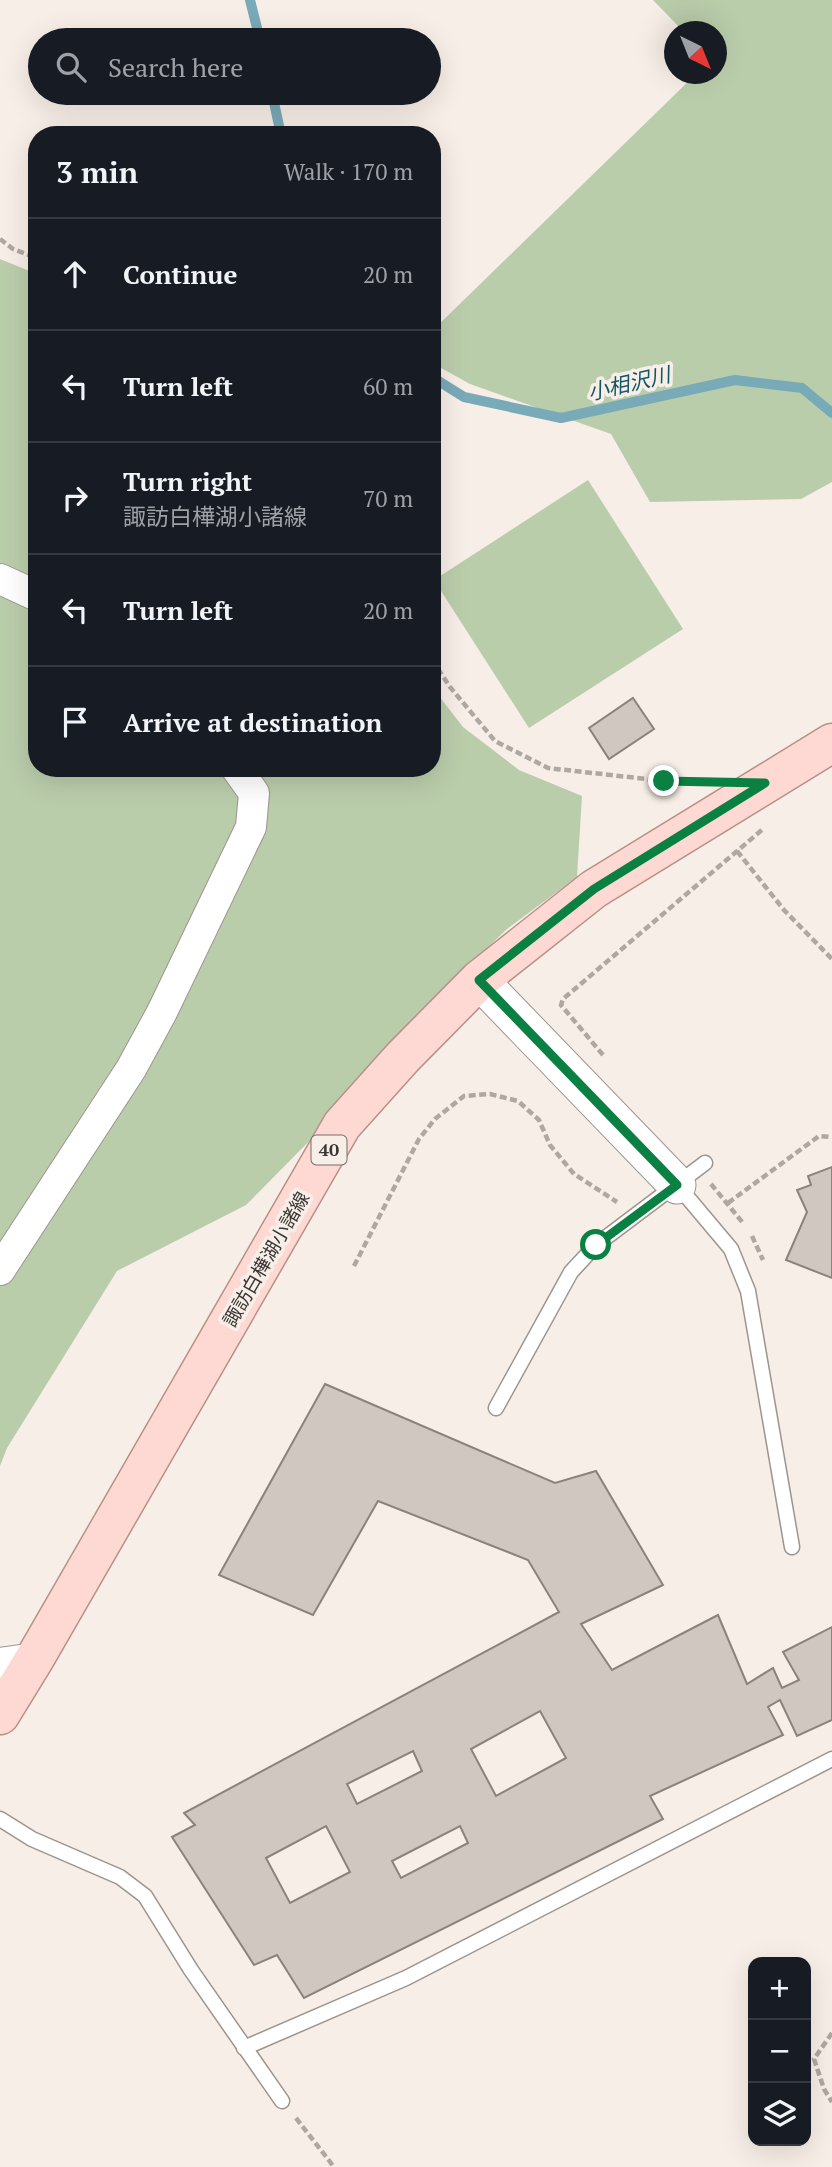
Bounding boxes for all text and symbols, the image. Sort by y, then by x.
north arrow [664,21,727,84]
search box [28,28,441,105]
icon: search [52,48,90,86]
text: Search here [108,50,243,84]
text: 3 min [56,152,138,192]
text: Walk · 170 m [284,156,413,187]
icon: ahead [56,255,94,293]
text: Continue [123,257,237,291]
text: 20 m [363,259,413,290]
water label: 小相沢川 [585,359,675,406]
icon: left [56,367,94,405]
text: Turn left [123,369,233,403]
text: 60 m [363,371,413,402]
text: Turn right [123,464,252,498]
icon: right [56,479,94,517]
text: 70 m [363,483,413,514]
text: 諏訪白樺湖小諸線 [123,501,307,532]
icon: left [56,591,94,629]
text: Turn left [123,593,233,627]
text: 20 m [363,595,413,626]
icon: arrive [56,703,94,741]
text: Arrive at destination [123,705,382,739]
route end [648,765,679,796]
road number: 40 [312,1135,346,1164]
street label: 諏訪白樺湖小諸線 [217,1187,314,1331]
route start [580,1229,611,1260]
map controls [748,1957,811,2146]
button: + [748,1957,811,2020]
button: − [748,2020,811,2083]
button: layers [748,2083,811,2146]

